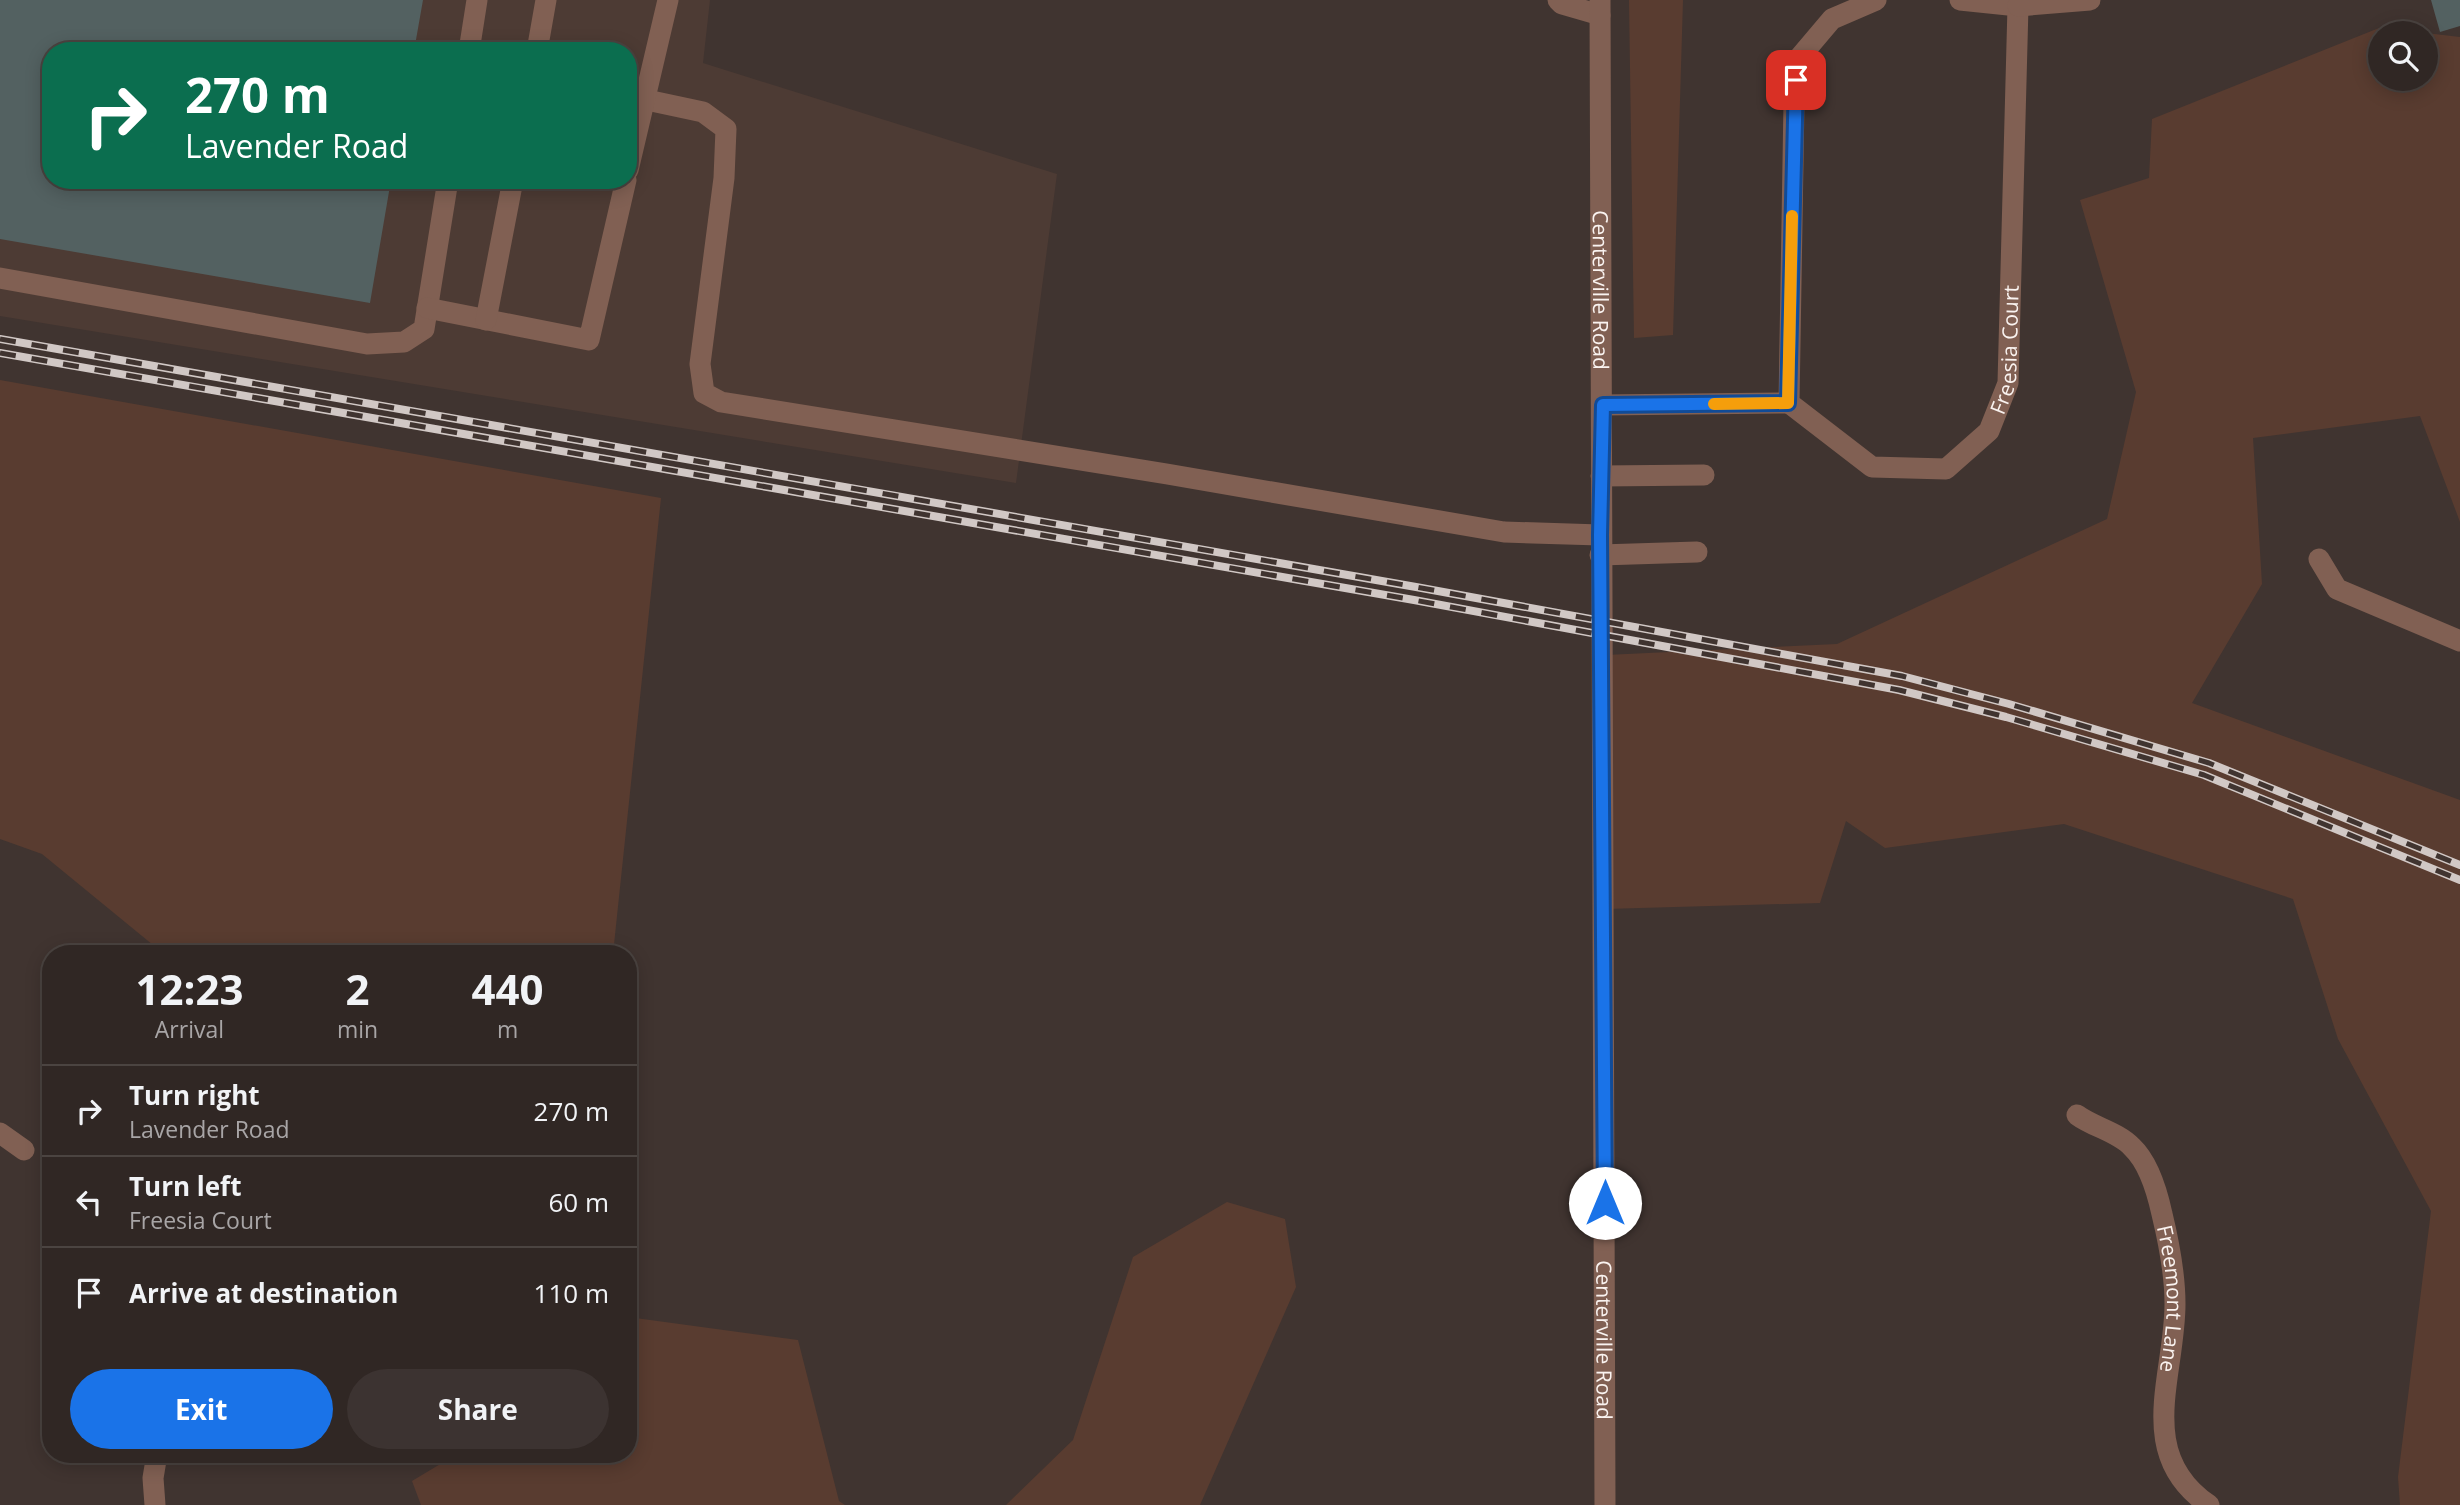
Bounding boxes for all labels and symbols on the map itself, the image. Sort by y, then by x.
pin [1766,50,1826,110]
street label: Centerville Road [1587,210,1615,370]
street label: Freesia Court [1983,285,2025,418]
position arrow [1568,1166,1642,1240]
street label: Freemont Lane [2151,1222,2189,1374]
street label: Centerville Road [1590,1260,1619,1420]

